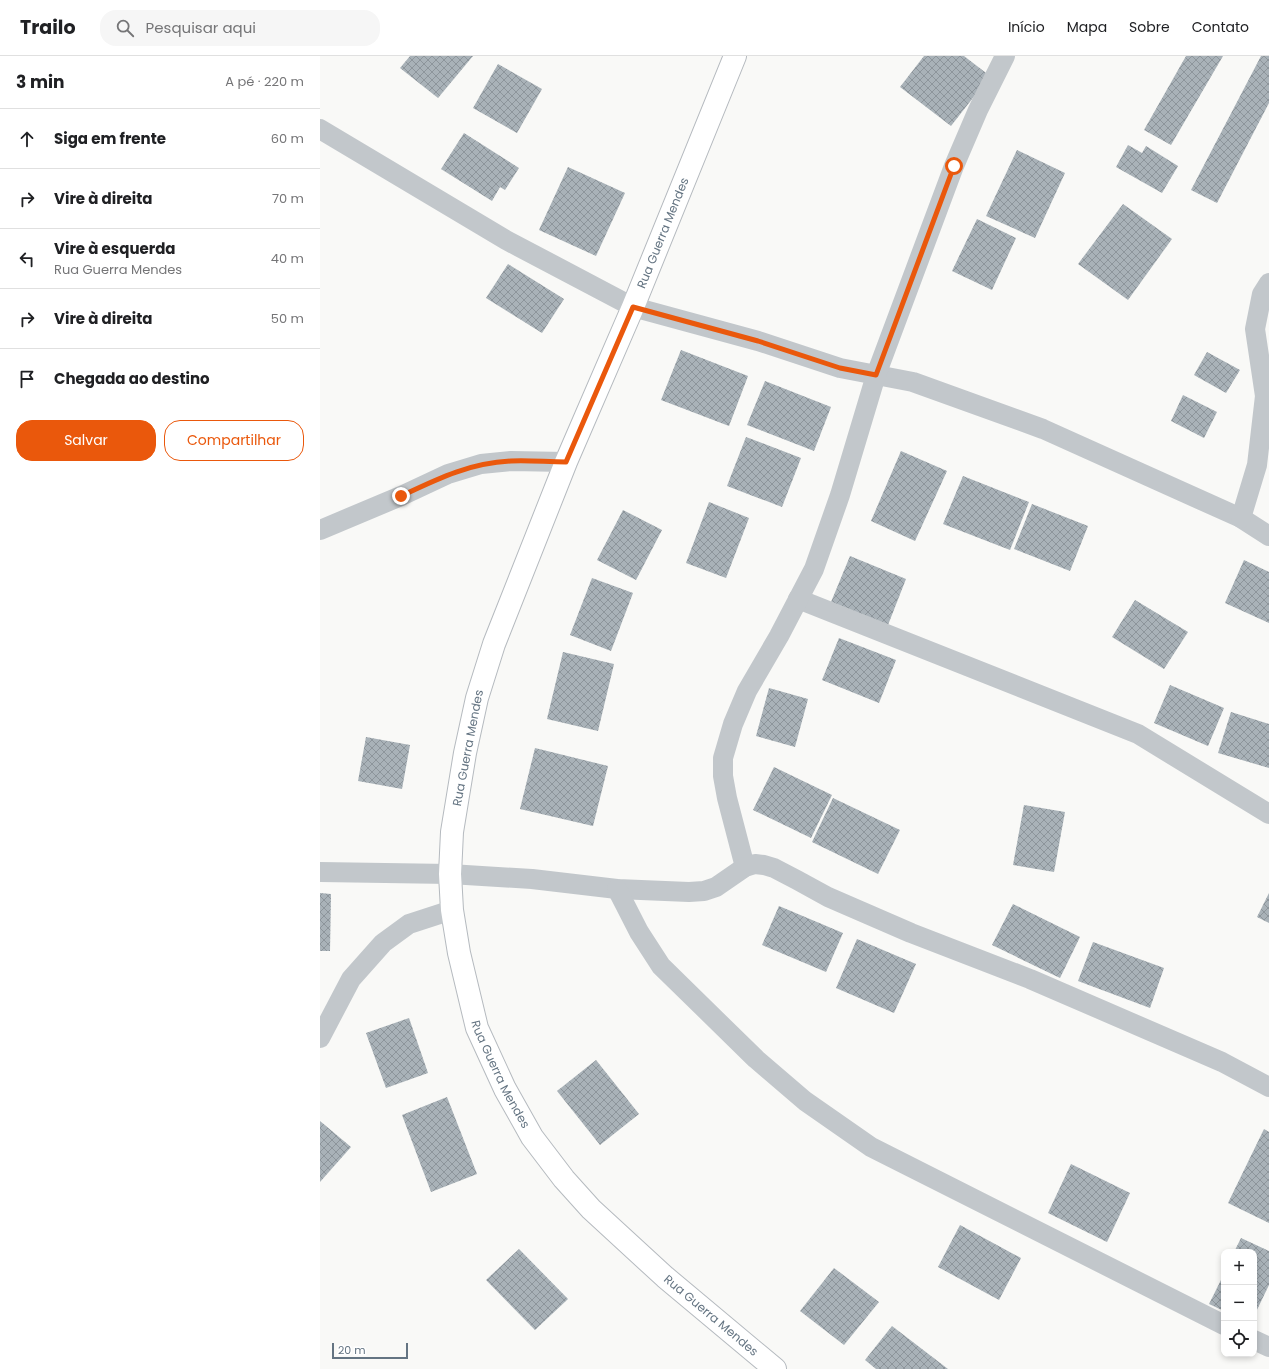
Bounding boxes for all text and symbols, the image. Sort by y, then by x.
search box [100,10,380,46]
text: Trailo [20,14,76,41]
icon: search [114,17,136,39]
text: Pesquisar aqui [146,17,256,38]
text: Início [1008,17,1045,37]
text: Mapa [1067,17,1107,37]
text: Sobre [1129,17,1170,37]
text: Contato [1192,17,1249,37]
text: 3 min [16,70,64,94]
text: A pé · 220 m [225,72,304,91]
icon: ahead [16,128,38,150]
text: Siga em frente [54,128,166,149]
text: 60 m [271,129,304,148]
route start [945,157,963,175]
street label: Rua Guerra Mendes [632,175,693,291]
icon: right [16,188,38,210]
text: Vire à direita [54,188,153,209]
text: 70 m [272,189,304,208]
text: Vire à esquerda [54,238,176,259]
icon: left [16,248,38,270]
text: 40 m [271,249,304,268]
text: Rua Guerra Mendes [54,260,182,279]
icon: right [16,308,38,330]
text: Vire à direita [54,308,153,329]
text: 50 m [271,309,304,328]
icon: arrive [16,368,38,390]
text: Chegada ao destino [54,368,210,389]
button: Salvar [16,420,156,461]
button: Compartilhar [164,420,304,461]
route end [392,487,410,505]
street label: Rua Guerra Mendes [448,688,487,808]
street label: Rua Guerra Mendes [467,1019,534,1131]
map controls [1221,1249,1257,1357]
button: + [1221,1249,1257,1285]
street label: Rua Guerra Mendes [660,1271,762,1360]
button: − [1221,1285,1257,1321]
button: locate [1221,1321,1257,1357]
scale bar [332,1341,408,1360]
text: 20 m [338,1342,366,1358]

